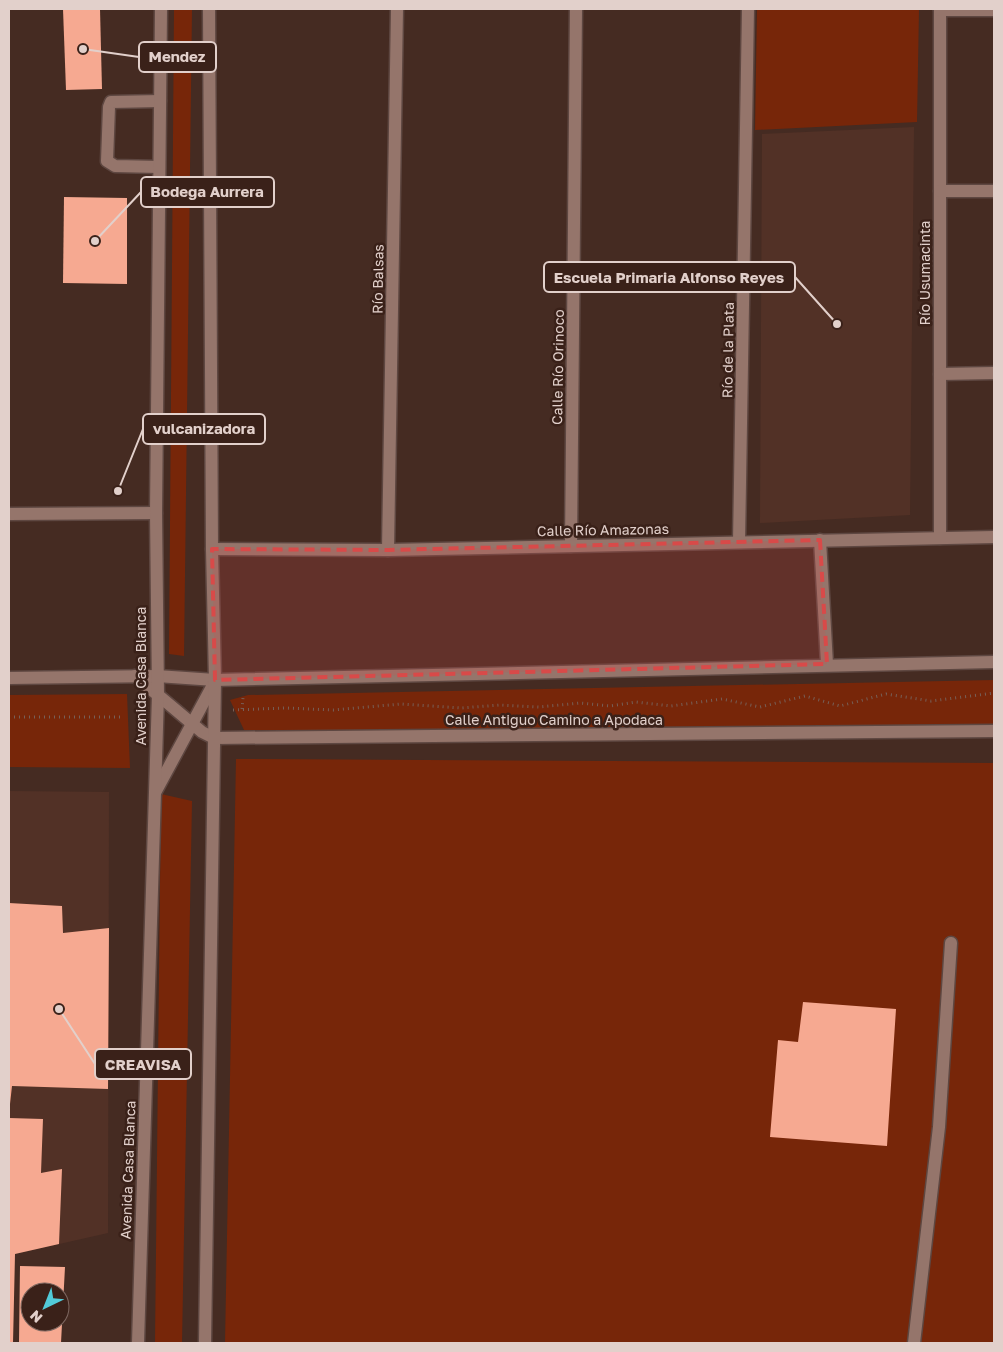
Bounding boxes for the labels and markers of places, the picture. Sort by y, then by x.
callout: Mendez [139,42,216,72]
callout: Bodega Aurrera [141,177,274,207]
callout: Escuela Primaria Alfonso Reyes [544,262,795,292]
callout: vulcanizadora [143,414,265,444]
callout: CREAVISA [95,1049,191,1079]

